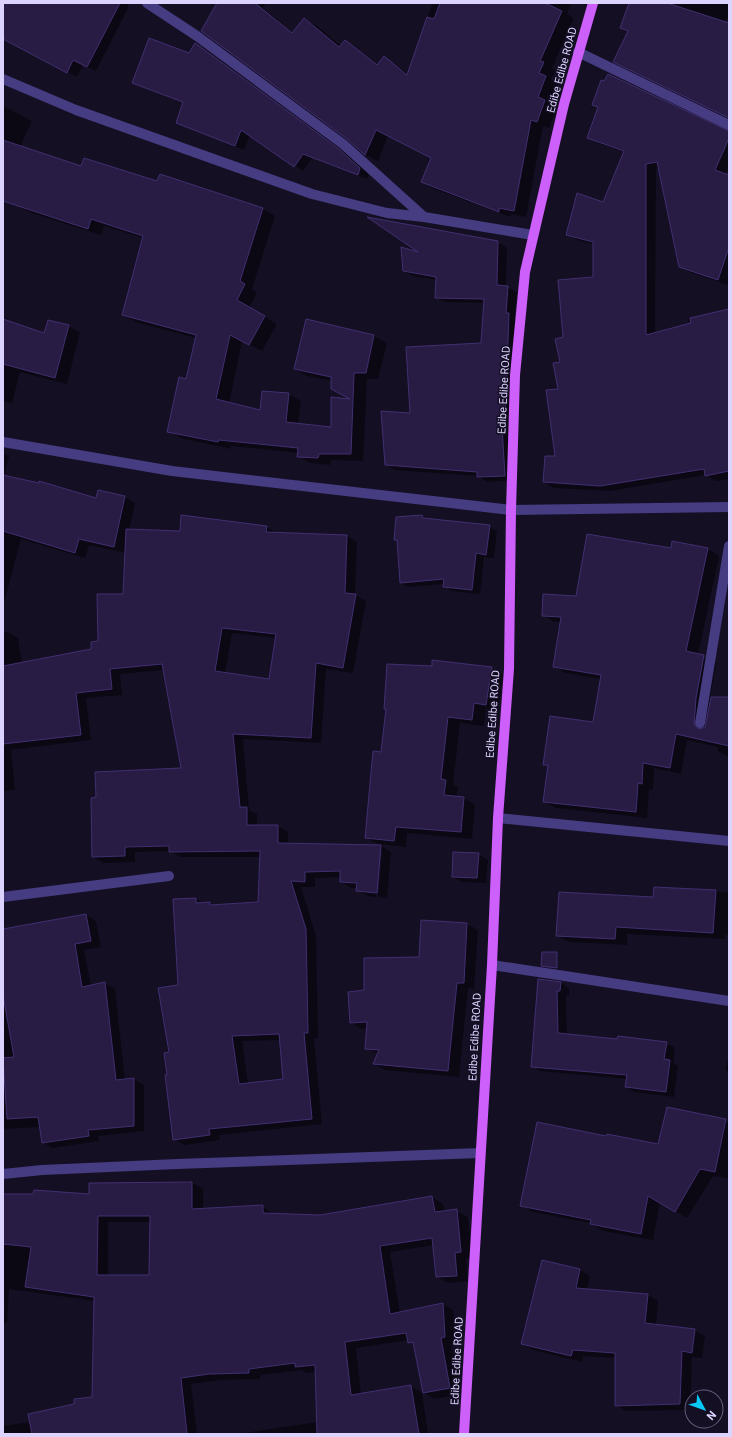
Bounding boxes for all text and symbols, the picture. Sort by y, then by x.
street label: Edibe Edibe ROAD [544,26,580,114]
street label: Edibe Edibe ROAD [495,346,513,434]
street label: Edibe Edibe ROAD [483,670,503,758]
street label: Edibe Edibe ROAD [466,993,484,1081]
street label: Edibe Edibe ROAD [448,1317,466,1405]
north arrow [684,1389,724,1429]
text: N [704,1408,719,1423]

